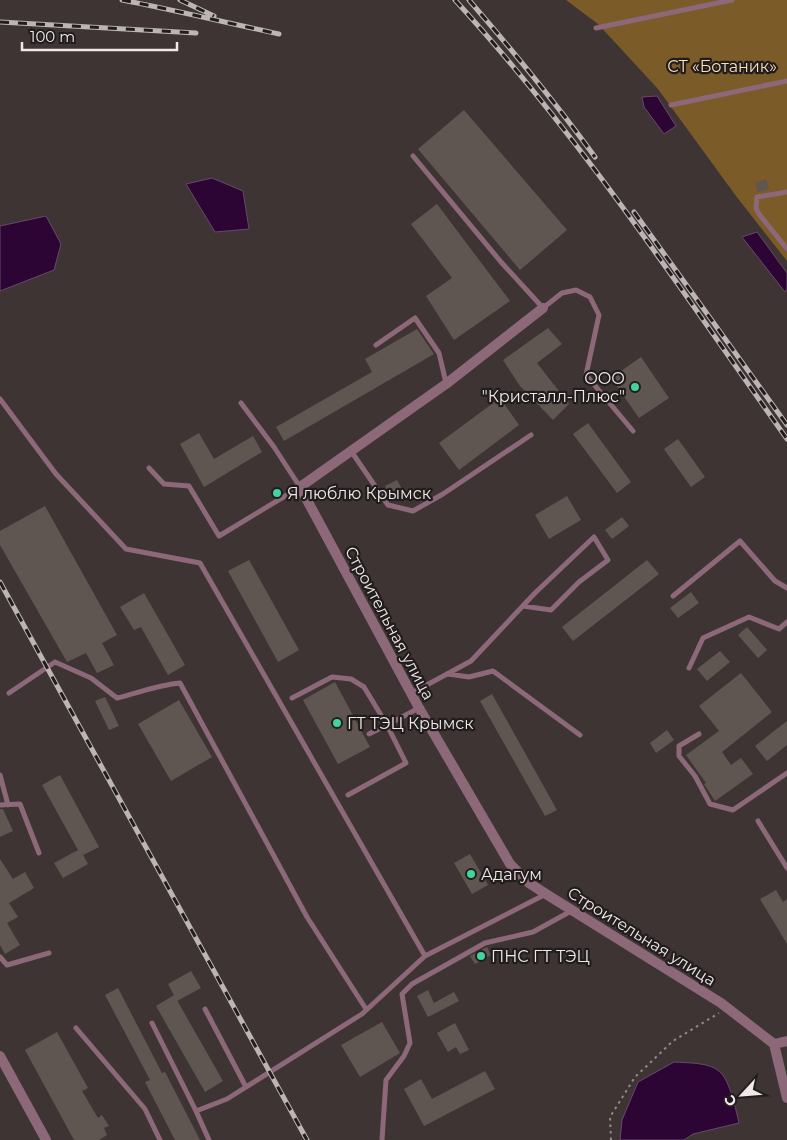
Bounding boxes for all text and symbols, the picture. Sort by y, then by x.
scale bar [22,20,178,52]
text: 100 m [30,27,75,46]
park label: СТ «Ботаник» [667,57,777,76]
place label: ООО "Кристалл-Плюс" [482,369,625,406]
marker: ООО "Кристалл-Плюс" [629,381,641,393]
place label: Я люблю Крымск [287,484,432,503]
marker: Я люблю Крымск [271,487,283,499]
street label: Строительная улица [341,543,438,703]
place label: ГТ ТЭЦ Крымск [347,714,474,733]
marker: ГТ ТЭЦ Крымск [331,717,343,729]
place label: Адагум [481,865,542,884]
marker: Адагум [465,868,477,880]
street label: Строительная улица [564,883,719,990]
place label: ПНС ГТ ТЭЦ [491,947,590,966]
marker: ПНС ГТ ТЭЦ [475,950,487,962]
north arrow [717,1070,767,1120]
text: С [720,1092,741,1109]

